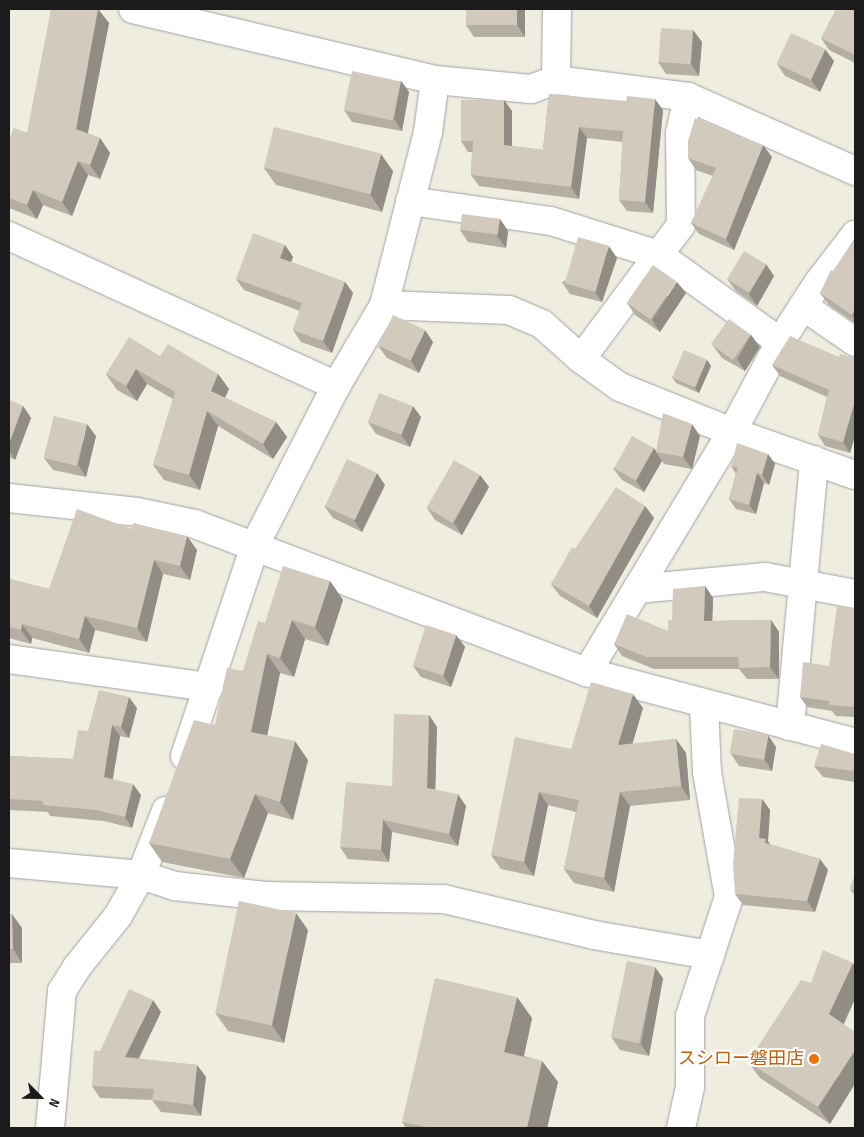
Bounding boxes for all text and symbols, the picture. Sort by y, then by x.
place label: スシロー磐田店 [678,1048,804,1070]
marker: スシロー磐田店 [808,1053,820,1065]
north arrow [15,1072,65,1122]
text: N [45,1096,64,1110]

